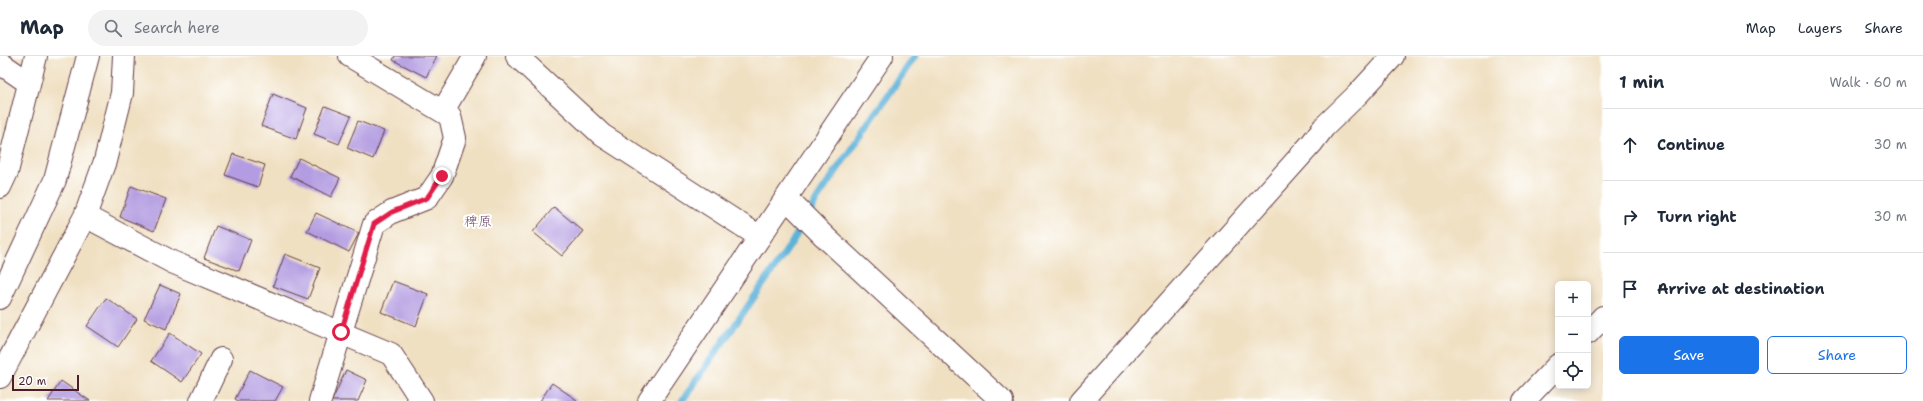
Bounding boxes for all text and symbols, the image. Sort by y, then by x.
search box [88,10,368,46]
text: Map [20,15,64,40]
icon: search [102,17,124,39]
text: Search here [134,18,220,38]
text: Map [1746,19,1776,37]
text: Layers [1798,19,1842,37]
text: Share [1864,19,1903,37]
text: 1 min [1619,71,1664,93]
text: Walk · 60 m [1830,74,1907,91]
icon: ahead [1619,134,1641,156]
text: Continue [1657,135,1725,155]
text: 30 m [1873,136,1907,153]
route end [433,167,451,185]
icon: right [1619,206,1641,228]
text: Turn right [1657,207,1737,227]
text: 30 m [1873,208,1907,225]
district label: 稗原 [464,212,492,230]
icon: arrive [1619,278,1641,300]
text: Arrive at destination [1657,279,1825,299]
map controls [1555,281,1591,389]
button: + [1555,281,1591,317]
button: − [1555,317,1591,353]
route start [332,323,350,341]
button: Save [1619,336,1759,374]
button: Share [1767,336,1907,374]
button: locate [1555,353,1591,389]
scale bar [12,373,79,392]
text: 20 m [18,374,46,389]

